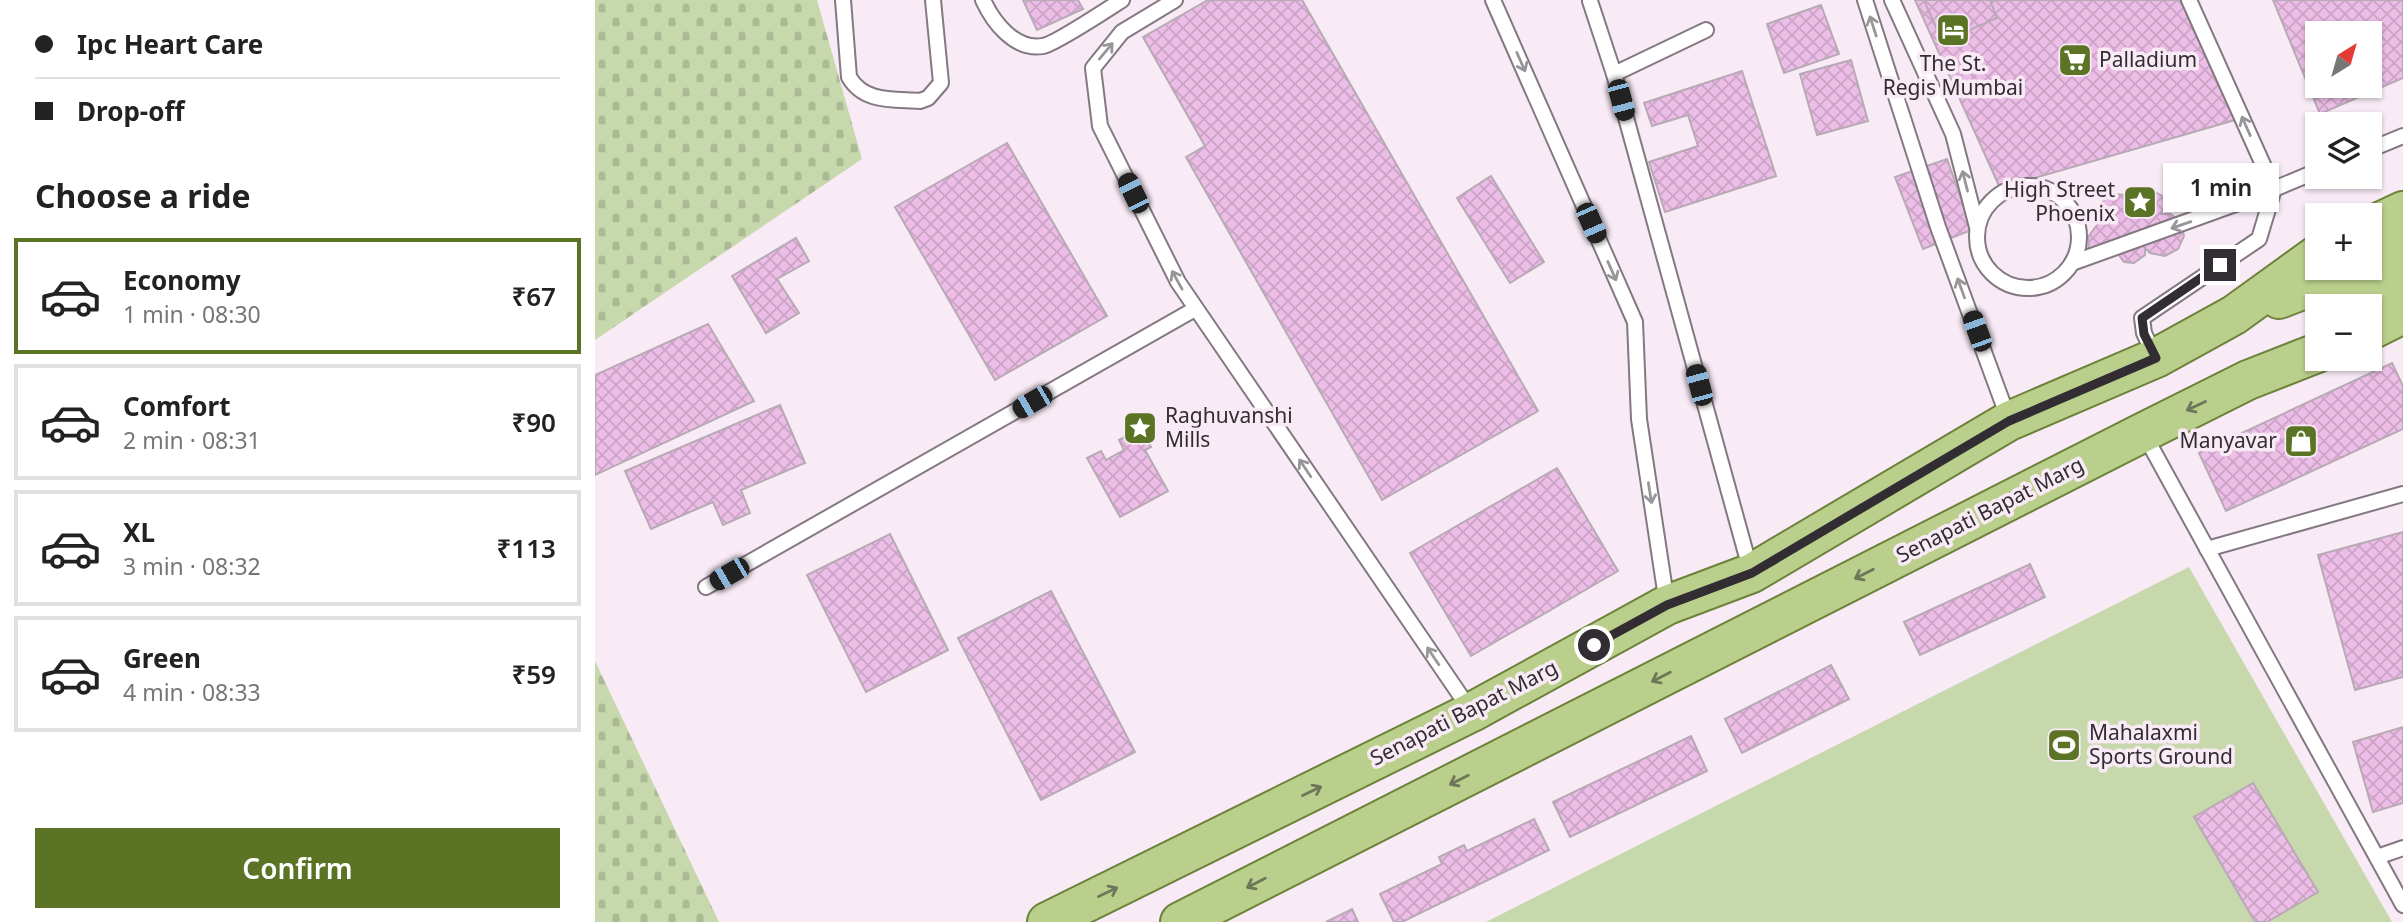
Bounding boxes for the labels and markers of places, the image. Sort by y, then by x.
hotel icon: The St. Regis Mumbai [1934,11,1972,49]
supermarket icon: Palladium [2056,41,2094,79]
place label: Palladium [2099,45,2197,73]
place label: The St. Regis Mumbai [1883,49,2023,101]
place label: High Street Phoenix [2004,175,2115,227]
place icon: High Street Phoenix [2121,183,2159,221]
place label: Raghuvanshi Mills [1165,401,1293,453]
place icon: Raghuvanshi Mills [1121,409,1159,447]
shop icon: Manyavar [2282,422,2320,460]
place label: Manyavar [2180,426,2277,454]
place label: Mahalaxmi Sports Ground [2089,718,2233,770]
sports icon: Mahalaxmi Sports Ground [2045,726,2083,764]

